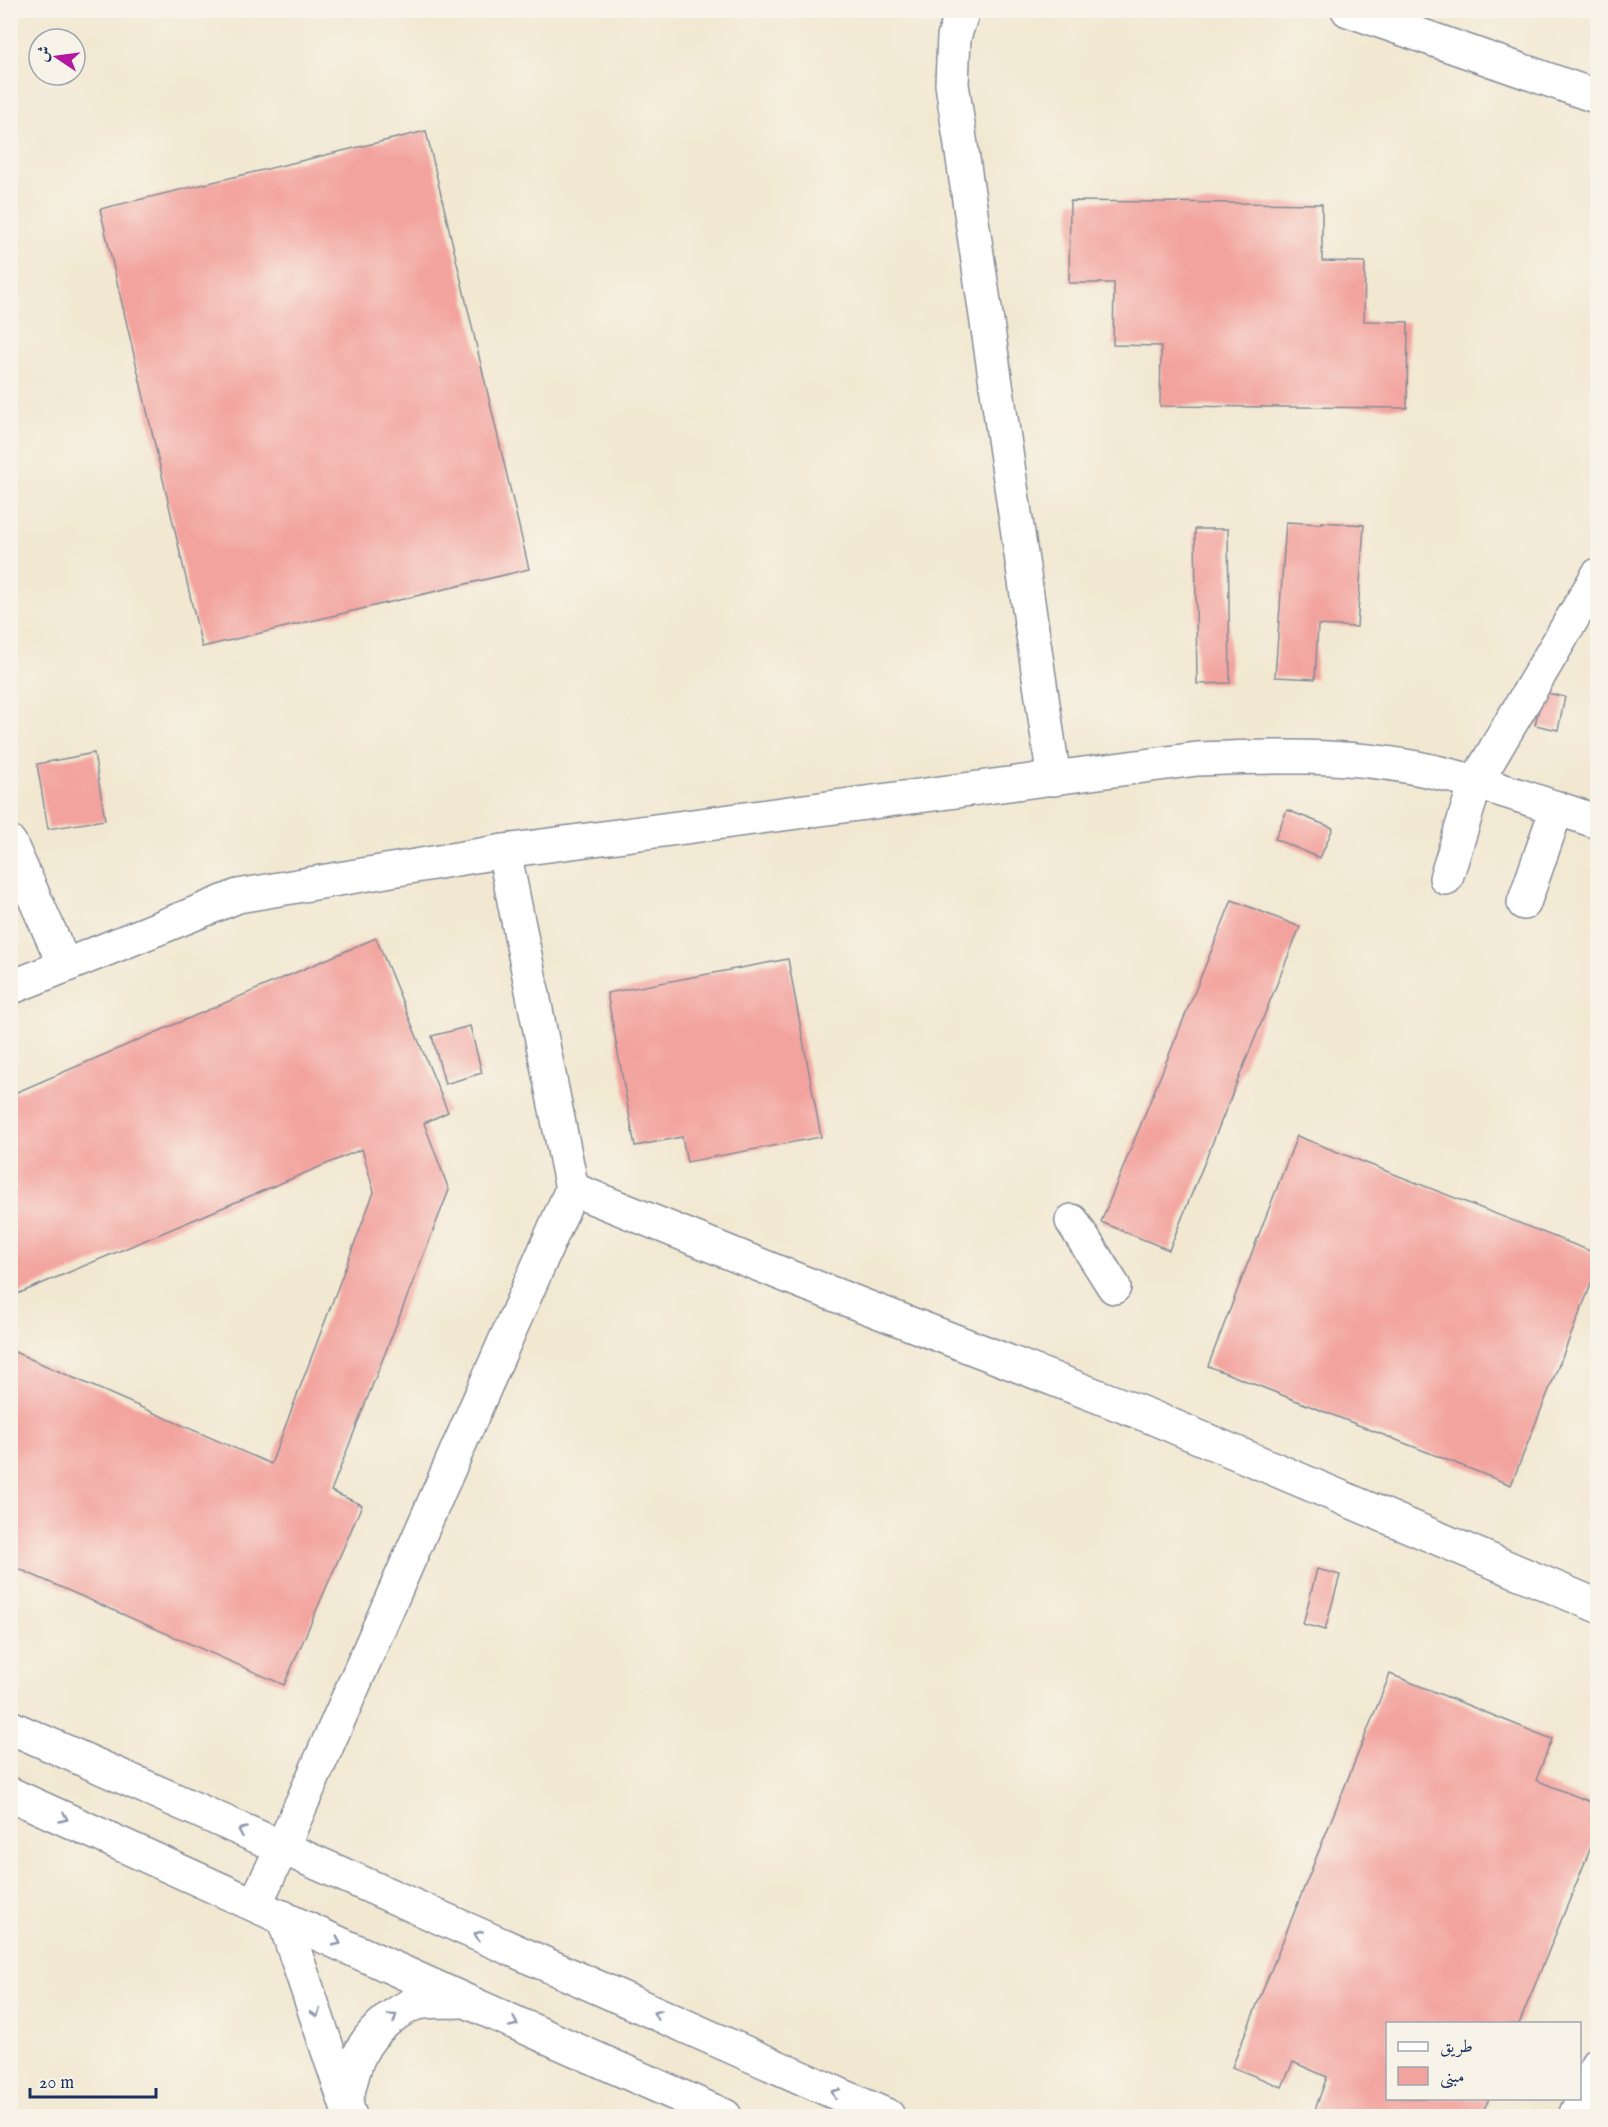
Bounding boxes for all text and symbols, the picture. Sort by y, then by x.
north arrow [27,27,87,87]
text: ش [33,44,56,64]
one-way arrow [57,1810,68,1822]
one-way arrow [238,1826,249,1838]
one-way arrow [474,1930,485,1942]
one-way arrow [330,1935,341,1947]
one-way arrow [308,2007,321,2017]
one-way arrow [652,2009,663,2021]
one-way arrow [386,2013,397,2024]
one-way arrow [508,2015,519,2027]
legend [1386,2022,1581,2100]
text: طريق [1440,2036,1473,2059]
scale bar [30,2061,156,2099]
text: مبنى [1440,2066,1465,2089]
text: 20 m [39,2072,74,2095]
one-way arrow [830,2088,841,2100]

